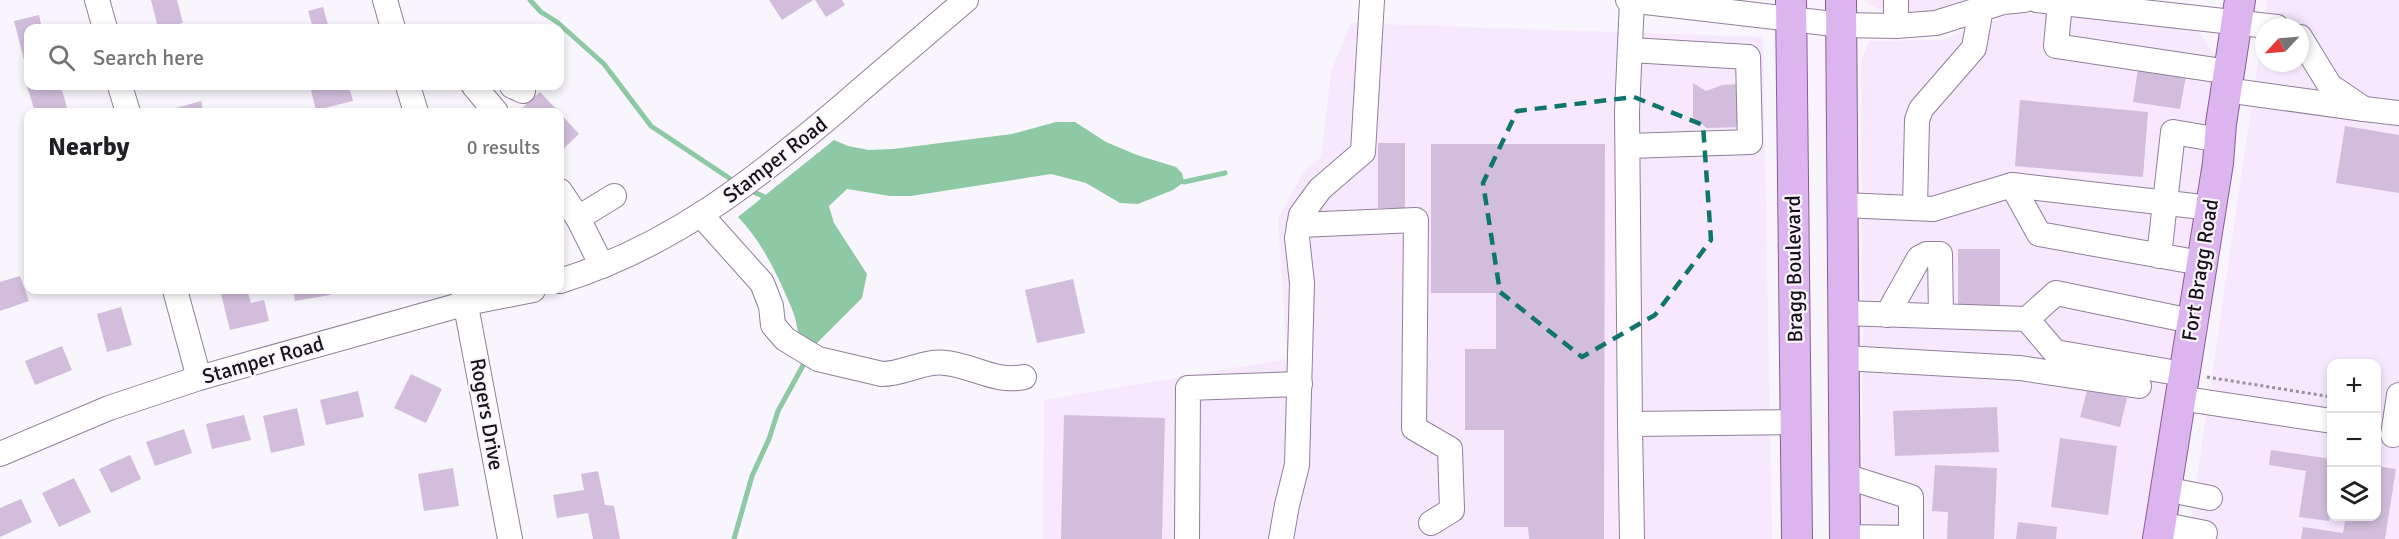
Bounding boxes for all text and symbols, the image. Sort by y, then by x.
north arrow [2255,18,2309,72]
search box [24,24,564,90]
icon: search [45,41,78,74]
text: Search here [93,44,204,71]
street label: Stamper Road [718,111,832,209]
text: Nearby [48,131,129,163]
text: 0 results [467,135,540,160]
street label: Bragg Boulevard [1780,195,1808,343]
street label: Fort Bragg Road [2176,197,2224,343]
street label: Stamper Road [199,330,327,390]
street label: Rogers Drive [464,356,510,472]
map controls [2327,359,2381,521]
button: + [2327,359,2381,413]
button: − [2327,413,2381,467]
button: layers [2327,467,2381,521]

